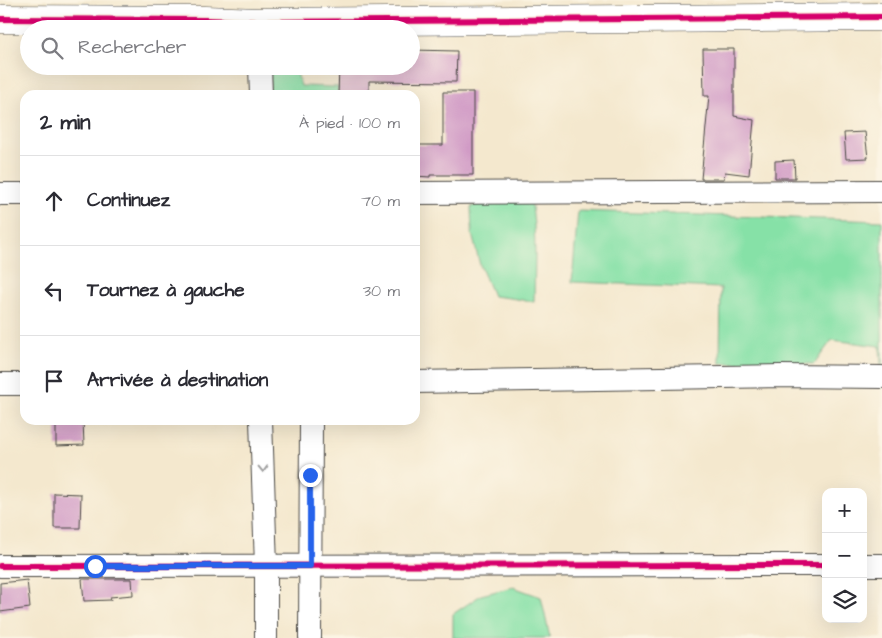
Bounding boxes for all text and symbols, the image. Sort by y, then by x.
search box [20,20,420,75]
icon: search [38,34,66,62]
text: Rechercher [78,34,186,61]
text: 2 min [40,108,90,137]
text: À pied · 100 m [299,112,400,134]
icon: ahead [40,187,68,215]
text: Continuez [87,187,170,214]
text: 70 m [361,190,400,212]
icon: left [40,277,68,305]
text: Tournez à gauche [87,277,245,304]
text: 30 m [363,280,400,302]
icon: arrive [40,367,68,395]
text: Arrivée à destination [87,367,268,394]
route end [299,464,322,487]
one-way arrow [257,465,268,473]
map controls [822,488,867,623]
button: + [822,488,867,533]
button: − [822,533,867,578]
route start [84,555,107,578]
button: layers [822,578,867,623]

